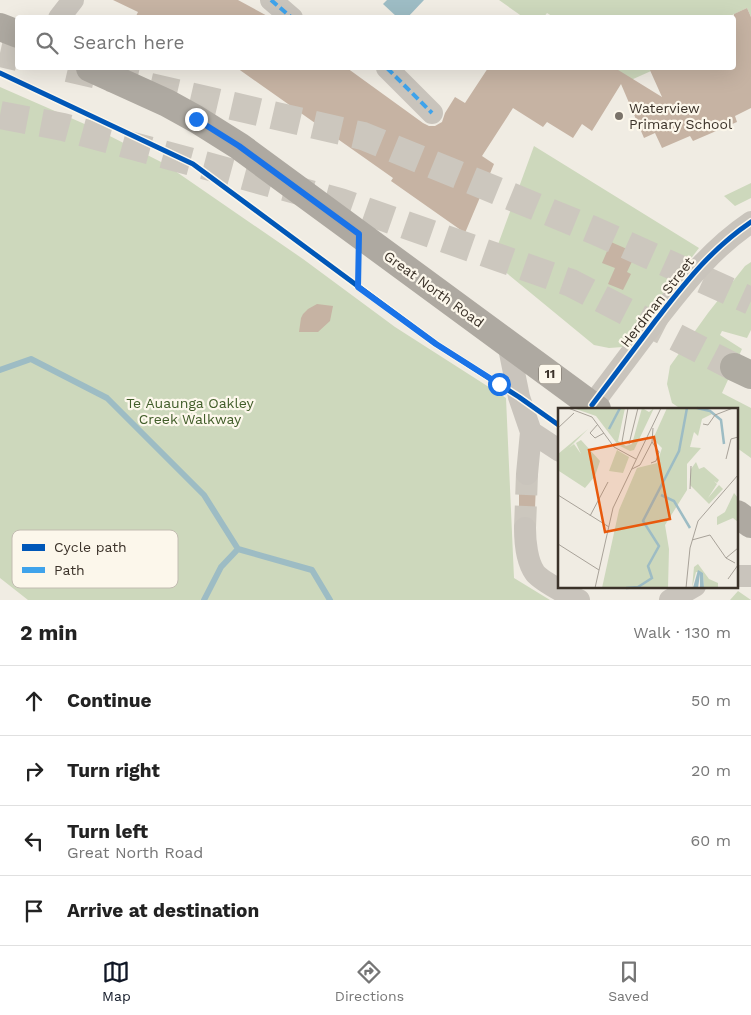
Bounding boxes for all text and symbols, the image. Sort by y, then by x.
search box [15,15,736,70]
icon: search [33,29,61,57]
text: Search here [73,31,184,54]
place label: Waterview Primary School [629,100,733,132]
route end [185,108,208,131]
marker: Waterview Primary School [613,110,625,122]
street label: Great North Road [381,247,487,331]
street label: Herdman Street [617,254,697,350]
road number: 11 [539,364,561,384]
route start [488,373,511,396]
park label: Te Auaunga Oakley Creek Walkway [126,395,255,427]
inset map [558,408,738,588]
legend [12,530,178,588]
text: Cycle path [54,539,127,555]
text: Path [54,562,85,578]
text: 2 min [20,620,77,645]
text: Walk · 130 m [633,623,731,642]
icon: ahead [20,687,48,715]
text: Continue [67,689,151,712]
text: 50 m [691,691,731,710]
icon: right [20,757,48,785]
text: Turn right [67,759,160,782]
text: 20 m [691,761,731,780]
text: Turn left [67,820,148,843]
icon: left [20,827,48,855]
text: 60 m [691,831,731,850]
text: Great North Road [67,843,203,862]
icon: arrive [20,897,48,925]
text: Arrive at destination [67,899,259,922]
tab: Map [102,958,131,1004]
tab: Directions [335,958,404,1004]
tab: Saved [608,958,649,1004]

